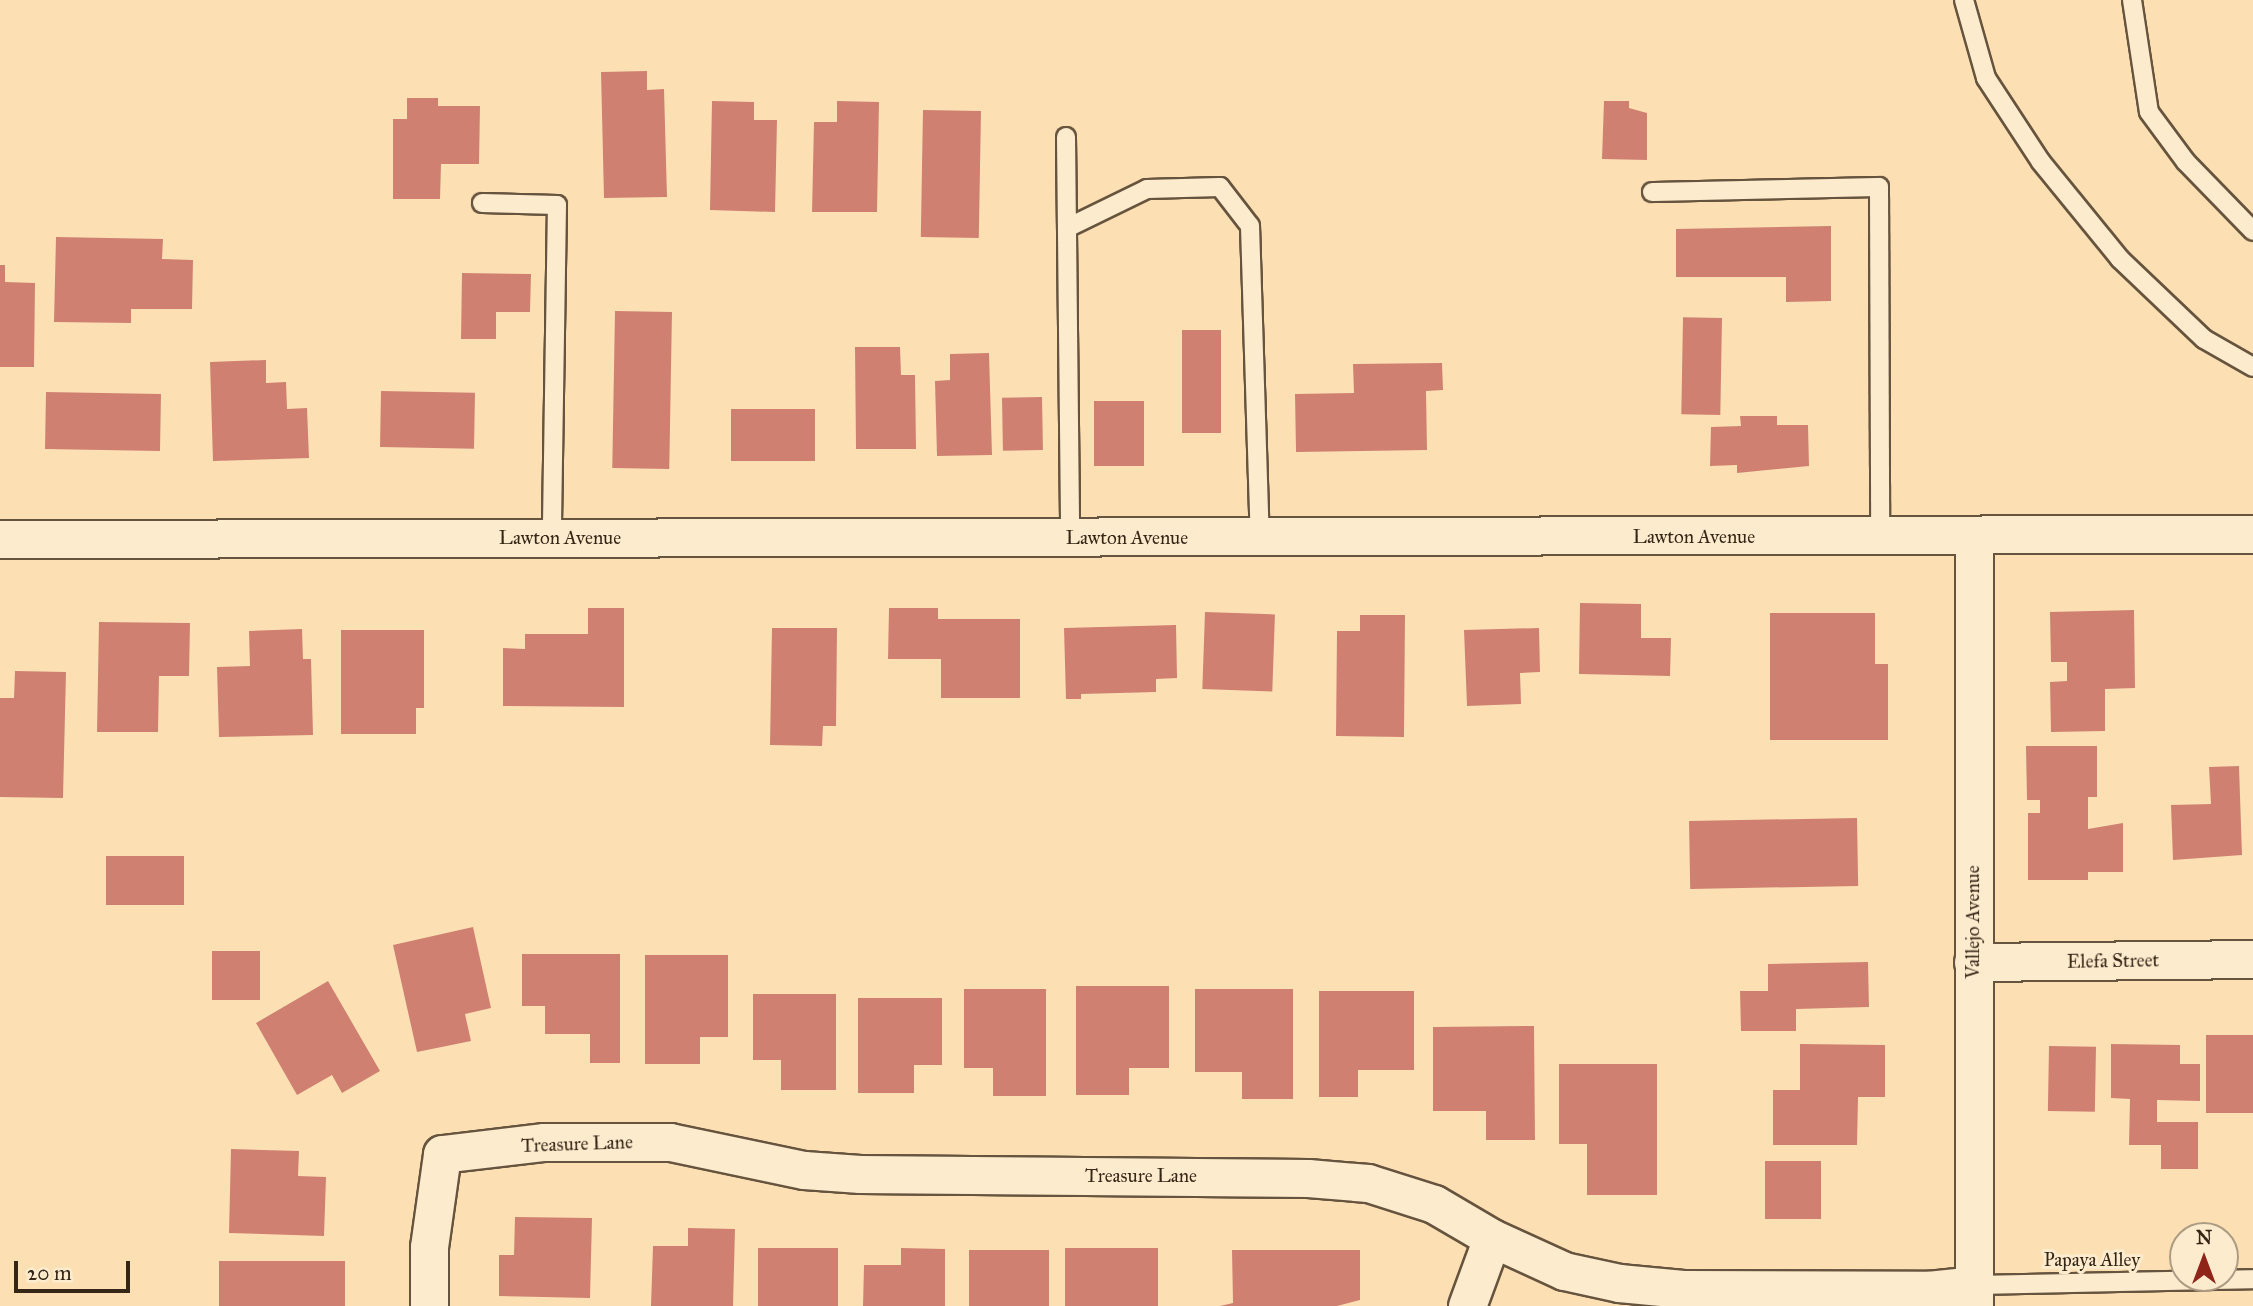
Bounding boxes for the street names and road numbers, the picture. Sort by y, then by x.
street label: Lawton Avenue [1633,526,1755,548]
street label: Lawton Avenue [499,527,621,549]
street label: Lawton Avenue [1066,527,1188,549]
street label: Vallejo Avenue [1962,865,1984,979]
street label: Elefa Street [2067,949,2159,973]
street label: Treasure Lane [521,1131,633,1157]
street label: Treasure Lane [1085,1165,1197,1187]
street label: Papaya Alley [2044,1249,2140,1271]

